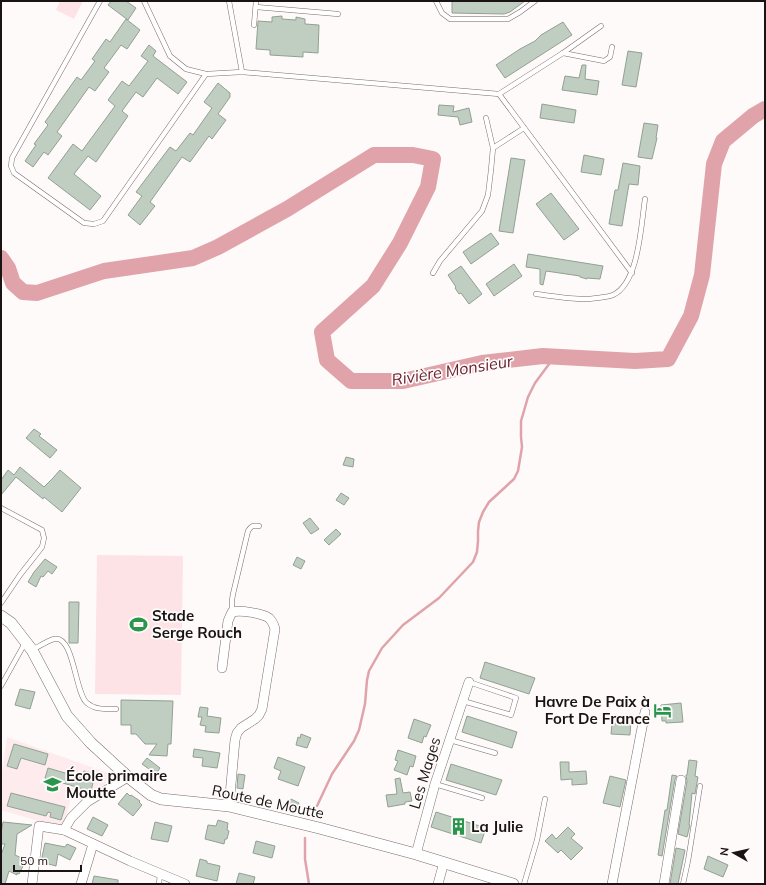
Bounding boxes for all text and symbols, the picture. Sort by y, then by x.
water label: Rivière Monsieur [390,350,515,389]
place label: Stade Serge Rouch [152,606,242,642]
sports icon: Stade Serge Rouch [129,615,149,635]
place label: Havre De Paix à Fort De France [535,692,650,728]
hotel icon: Havre De Paix à Fort De France [653,701,673,721]
street label: Les Mages [405,735,444,811]
place label: École primaire Moutte [66,766,167,802]
school or university icon: École primaire Moutte [43,775,63,795]
street label: Route de Moutte [210,780,326,823]
building icon: La Julie [448,817,468,837]
place label: La Julie [471,817,523,836]
north arrow [714,833,754,873]
scale bar [14,847,81,873]
text: N [717,847,732,857]
text: 50 m [20,853,48,868]

